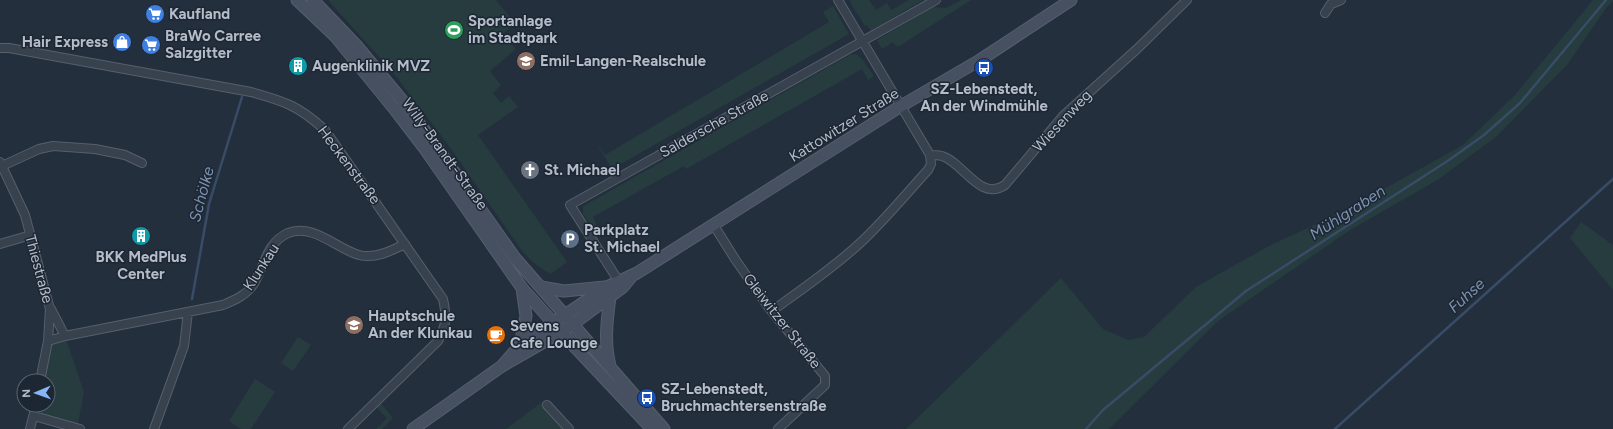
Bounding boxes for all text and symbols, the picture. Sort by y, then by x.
supermarket icon: Kaufland [144,3,166,25]
place label: Kaufland [169,5,230,23]
place label: Sportanlage im Stadtpark [468,12,557,47]
sports icon: Sportanlage im Stadtpark [443,19,465,41]
place label: BraWo Carree Salzgitter [165,27,262,62]
shop icon: Hair Express [111,31,133,53]
place label: Hair Express [22,33,108,51]
supermarket icon: BraWo Carree Salzgitter [140,34,162,56]
school or university icon: Emil-Langen-Realschule [515,50,537,72]
place label: Emil-Langen-Realschule [540,52,707,70]
building icon: Augenklinik MVZ [287,55,309,77]
place label: Augenklinik MVZ [312,57,430,75]
bus stop icon: SZ-Lebenstedt, An der Windmühle [973,57,995,79]
place label: SZ-Lebenstedt, An der Windmühle [920,80,1048,115]
street label: Kattowitzer Straße [786,84,902,166]
street label: Wiesenweg [1029,86,1095,156]
street label: Saldersche Straße [656,87,772,161]
street label: Willy-Brandt-Straße [398,95,492,213]
street label: Heckenstraße [314,122,384,208]
church icon: St. Michael [519,159,541,181]
place label: St. Michael [544,161,620,179]
water label: Schölke [185,164,218,224]
water label: Mühlgraben [1306,181,1389,244]
place label: Parkplatz St. Michael [584,221,660,256]
building icon: BKK MedPlus Center [130,225,152,247]
parking icon: Parkplatz St. Michael [559,228,581,250]
street label: Thiestraße [21,233,57,305]
street label: Klunkau [239,240,283,294]
place label: BKK MedPlus Center [95,248,187,283]
street label: Gleiwitzer Straße [739,270,825,372]
water label: Fuhse [1444,274,1489,317]
place label: Hauptschule An der Klunkau [368,307,472,342]
school or university icon: Hauptschule An der Klunkau [343,314,365,336]
place label: Sevens Cafe Lounge [510,317,598,352]
cafe icon: Sevens Cafe Lounge [485,324,507,346]
north arrow [16,373,56,413]
place label: SZ-Lebenstedt, Bruchmachtersenstraße [661,380,827,415]
bus stop icon: SZ-Lebenstedt, Bruchmachtersenstraße [636,387,658,409]
text: N [20,389,33,398]

